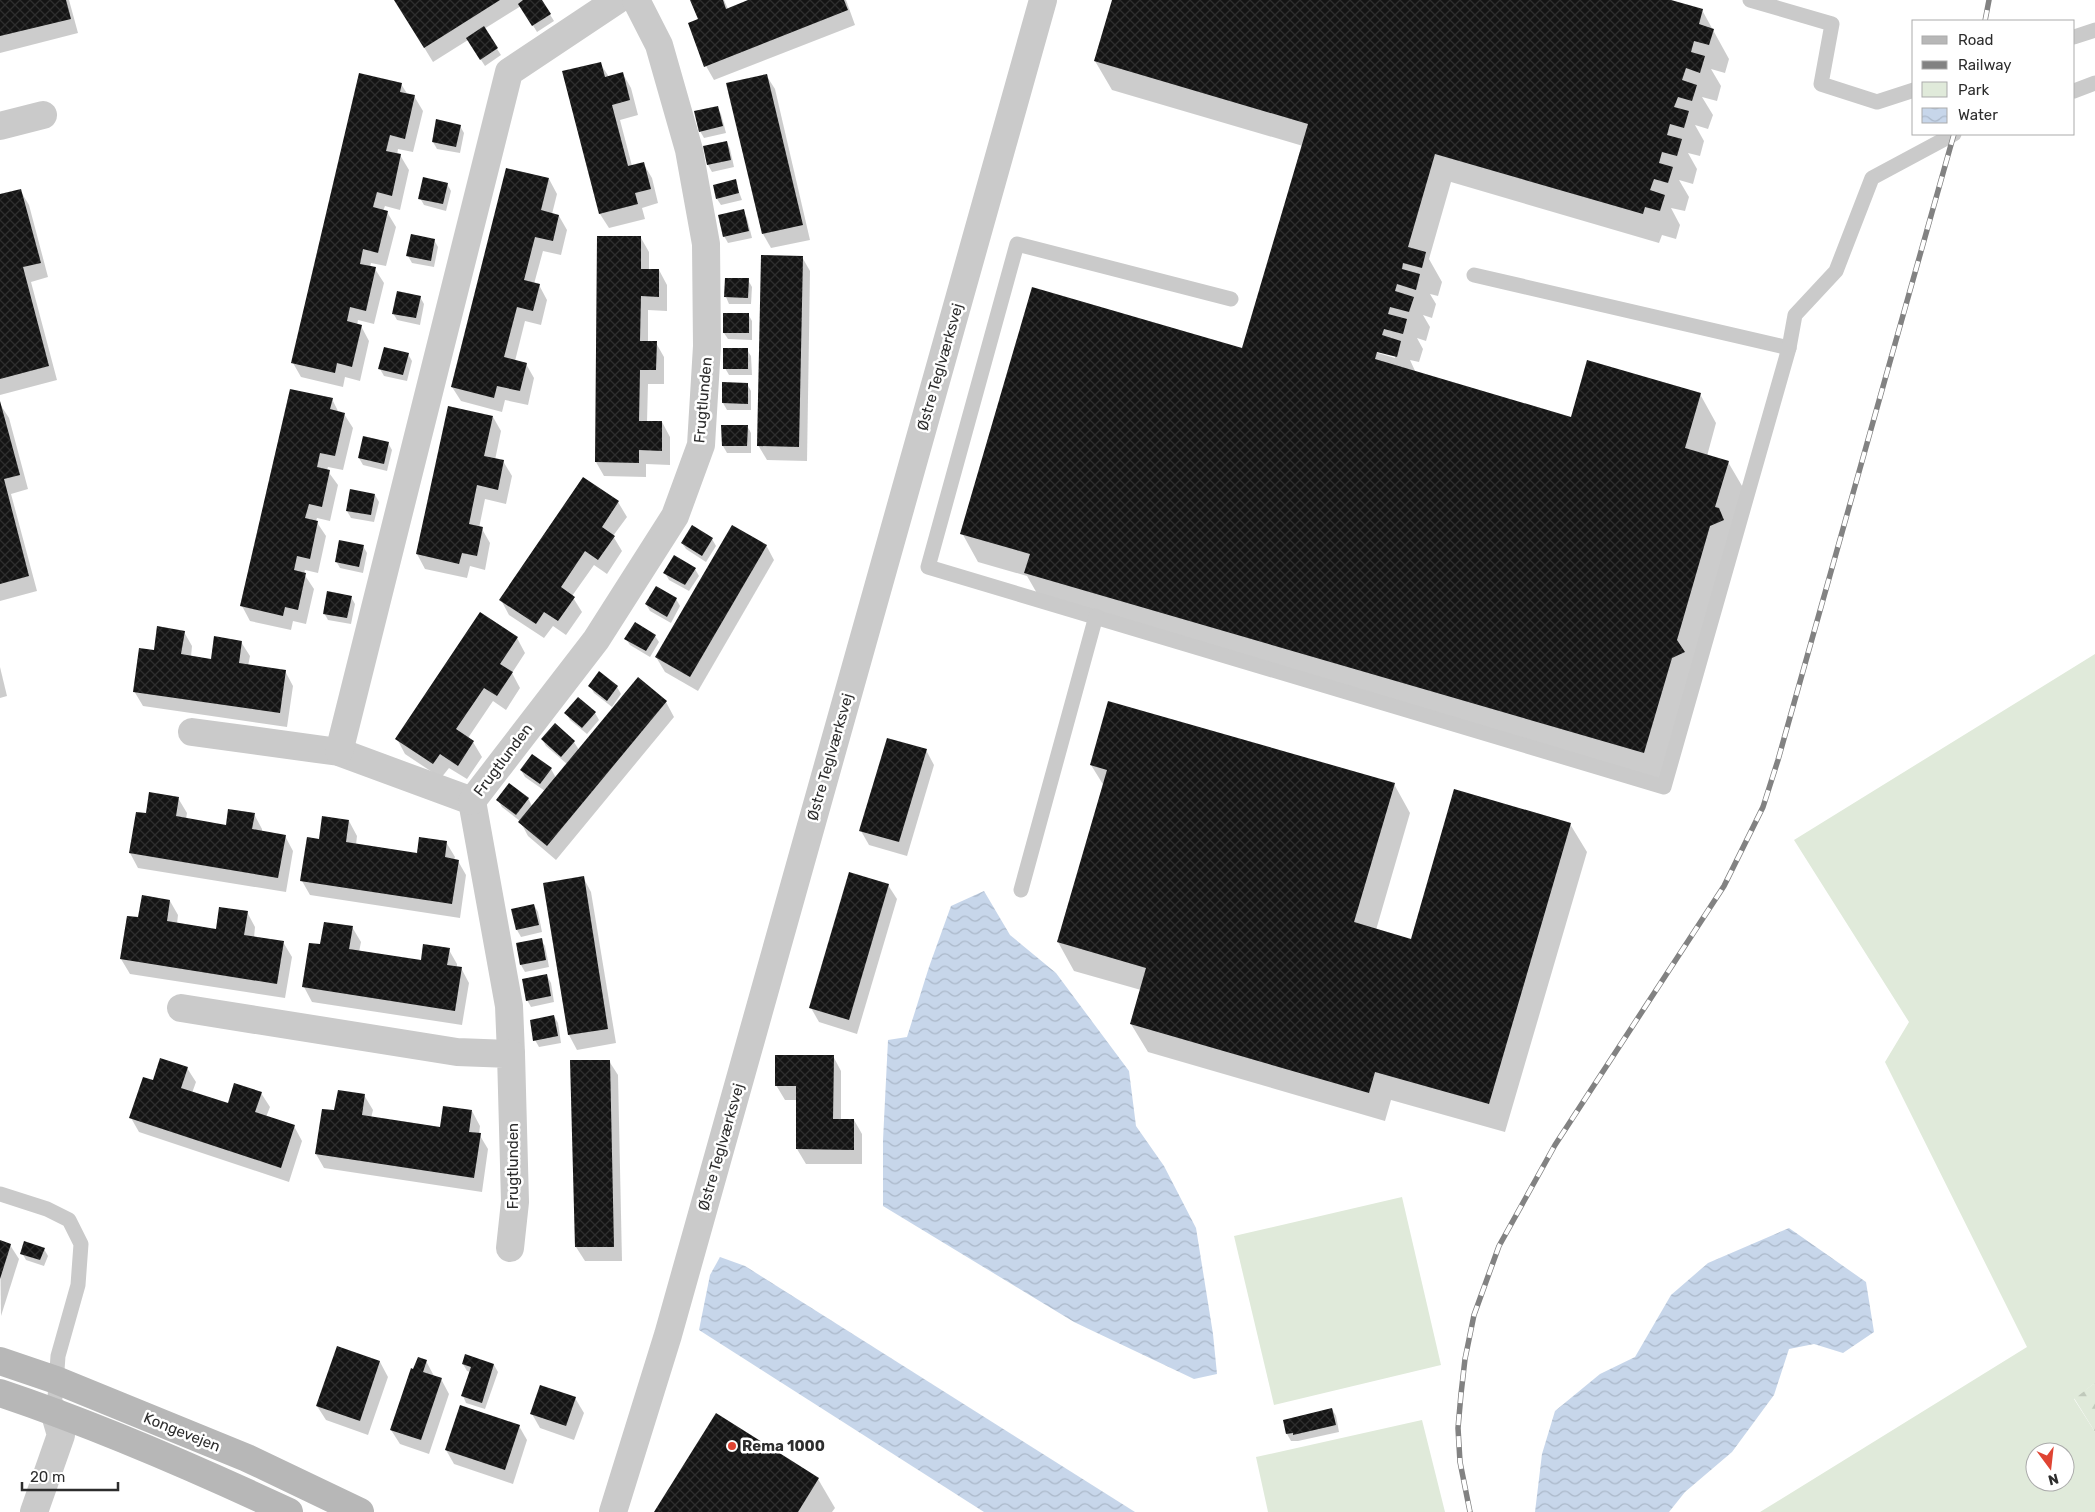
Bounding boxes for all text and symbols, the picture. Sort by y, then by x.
legend [1912,20,2075,135]
text: Road [1958,31,1994,49]
text: Railway [1958,56,2012,74]
text: Park [1958,81,1989,99]
text: Water [1958,106,1998,124]
street label: Østre Teglværksvej [913,301,967,433]
street label: Frugtlunden [690,356,716,444]
street label: Østre Teglværksvej [803,691,857,823]
street label: Frugtlunden [470,720,536,800]
street label: Østre Teglværksvej [694,1081,748,1213]
street label: Frugtlunden [504,1123,522,1209]
street label: Kongevejen [141,1408,223,1456]
place label: Rema 1000 [742,1437,825,1455]
marker: Rema 1000 [726,1440,738,1452]
north arrow [2025,1442,2075,1492]
scale bar [22,1460,119,1492]
text: 20 m [30,1468,65,1486]
text: N [2046,1470,2060,1489]

